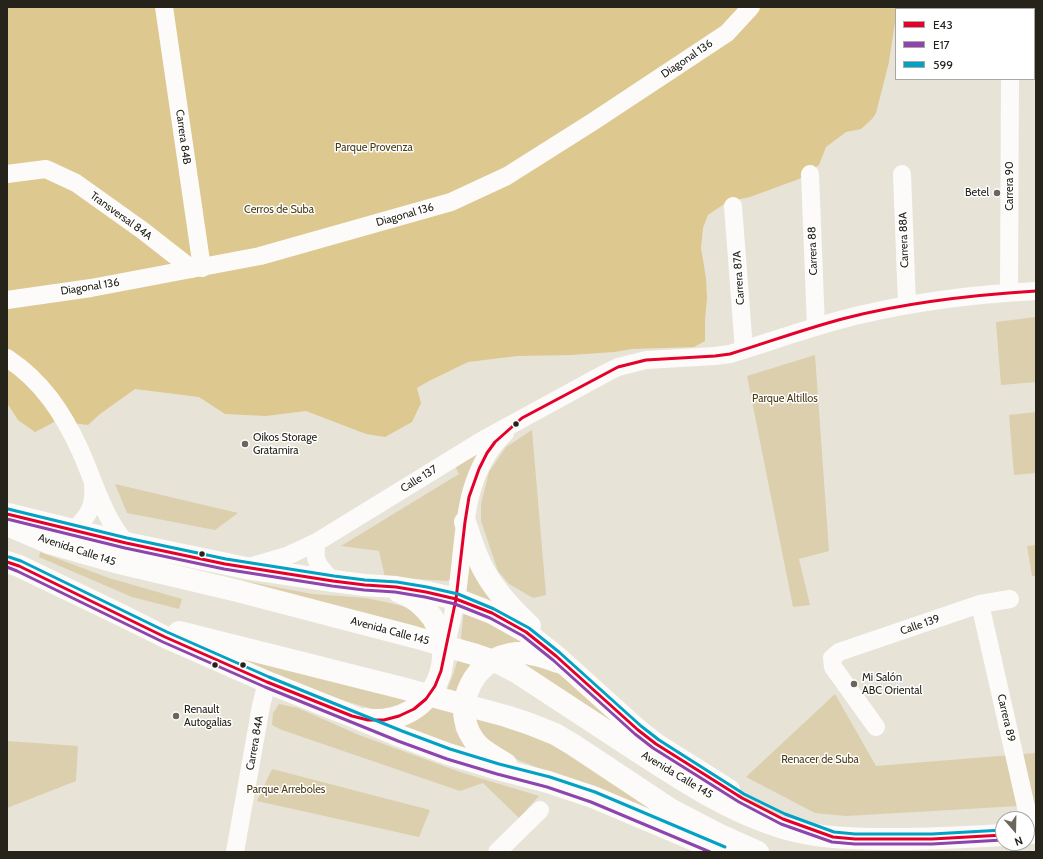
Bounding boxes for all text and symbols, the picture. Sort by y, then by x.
legend [895,8,1035,80]
text: E43 [933,17,953,32]
street label: Diagonal 136 [659,37,715,81]
text: E17 [933,37,950,52]
text: 599 [933,57,953,72]
street label: Carrera 84B [173,109,193,165]
park label: Parque Provenza [335,141,413,155]
street label: Carrera 90 [1003,161,1017,211]
place label: Betel [965,186,989,200]
marker: Betel [992,188,1002,198]
street label: Transversal 84A [87,189,155,243]
street label: Diagonal 136 [375,200,435,230]
park label: Cerros de Suba [244,203,314,217]
street label: Carrera 88A [896,212,912,268]
street label: Carrera 88 [806,226,820,276]
street label: Carrera 87A [731,251,747,305]
street label: Diagonal 136 [60,276,120,298]
park label: Parque Altillos [752,392,818,406]
unlabelled marker [511,419,521,429]
place label: Oikos Storage Gratamira [253,431,317,457]
marker: Oikos Storage Gratamira [240,439,250,449]
street label: Calle 137 [398,463,440,495]
street label: Avenida Calle 145 [37,531,117,569]
unlabelled marker [197,549,207,559]
street label: Calle 139 [898,612,942,638]
street label: Avenida Calle 145 [349,614,431,648]
unlabelled marker [210,660,220,670]
unlabelled marker [238,660,248,670]
place label: Mi Salón ABC Oriental [862,671,922,697]
marker: Mi Salón ABC Oriental [849,679,859,689]
street label: Carrera 89 [994,693,1018,743]
place label: Renault Autogalias [184,703,232,729]
marker: Renault Autogalias [171,711,181,721]
street label: Carrera 84A [244,715,266,771]
street label: Avenida Calle 145 [639,749,715,801]
park label: Renacer de Suba [781,753,859,767]
park label: Parque Arreboles [247,783,325,797]
north arrow [995,811,1035,851]
text: N [1013,833,1025,849]

